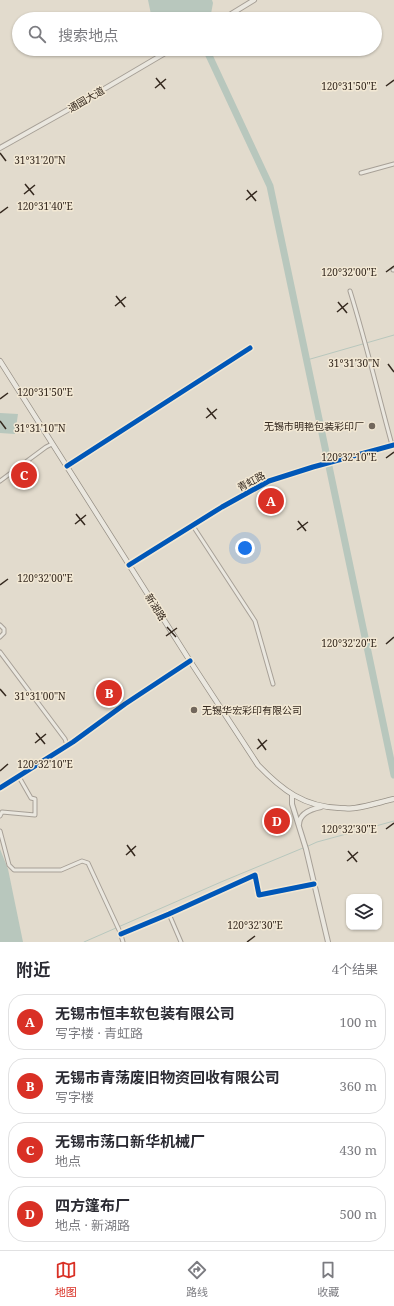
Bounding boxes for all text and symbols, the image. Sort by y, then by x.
search box [12,12,382,56]
icon: search [26,23,48,45]
text: 搜索地点 [58,25,118,45]
text: 120°31'50"E [321,79,377,93]
street label: 通园大道 [65,83,107,115]
text: 31°31'20"N [14,153,66,167]
text: 120°31'40"E [17,199,73,213]
text: 120°32'00"E [321,265,377,279]
text: 31°31'30"N [328,356,380,370]
text: 120°31'50"E [17,385,73,399]
place label: 无锡市明艳包装彩印厂 [264,419,364,433]
text: 31°31'10"N [14,421,66,435]
marker: 无锡市明艳包装彩印厂 [367,421,377,431]
text: 120°32'10"E [321,450,377,464]
pin: C [11,460,37,490]
street label: 青虹路 [234,468,268,494]
pin: A [258,486,284,516]
your location [235,538,255,558]
text: 120°32'00"E [17,571,73,585]
street label: 新湖路 [142,591,170,623]
text: 120°32'20"E [321,636,377,650]
pin: B [96,678,122,708]
text: 31°31'00"N [14,689,66,703]
place label: 无锡华宏彩印有限公司 [202,703,302,717]
marker: 无锡华宏彩印有限公司 [189,705,199,715]
text: 120°32'10"E [17,757,73,771]
pin: D [264,806,290,836]
text: 120°32'30"E [321,822,377,836]
map controls [346,894,382,930]
button: layers [346,894,382,930]
text: 120°32'30"E [227,918,283,932]
text: 附近 [16,958,50,981]
text: 4个结果 [332,960,378,978]
text: 无锡市恒丰软包装有限公司 [55,1003,235,1023]
text: A [25,1013,35,1031]
text: 100 m [340,1013,377,1031]
text: 写字楼 · 青虹路 [55,1024,143,1042]
text: 无锡市青荡废旧物资回收有限公司 [55,1067,280,1087]
text: B [26,1077,34,1095]
text: 360 m [340,1077,377,1095]
text: 写字楼 [55,1088,94,1106]
text: 无锡市荡口新华机械厂 [55,1131,205,1151]
text: C [26,1141,34,1159]
text: 430 m [340,1141,377,1159]
text: 地点 [55,1152,81,1170]
text: 四方篷布厂 [55,1195,130,1215]
text: D [25,1205,35,1223]
text: 500 m [340,1205,377,1223]
text: 地点 · 新湖路 [55,1216,130,1234]
tab: 地图 [55,1259,77,1299]
tab: 路线 [186,1259,208,1299]
tab: 收藏 [317,1259,339,1299]

